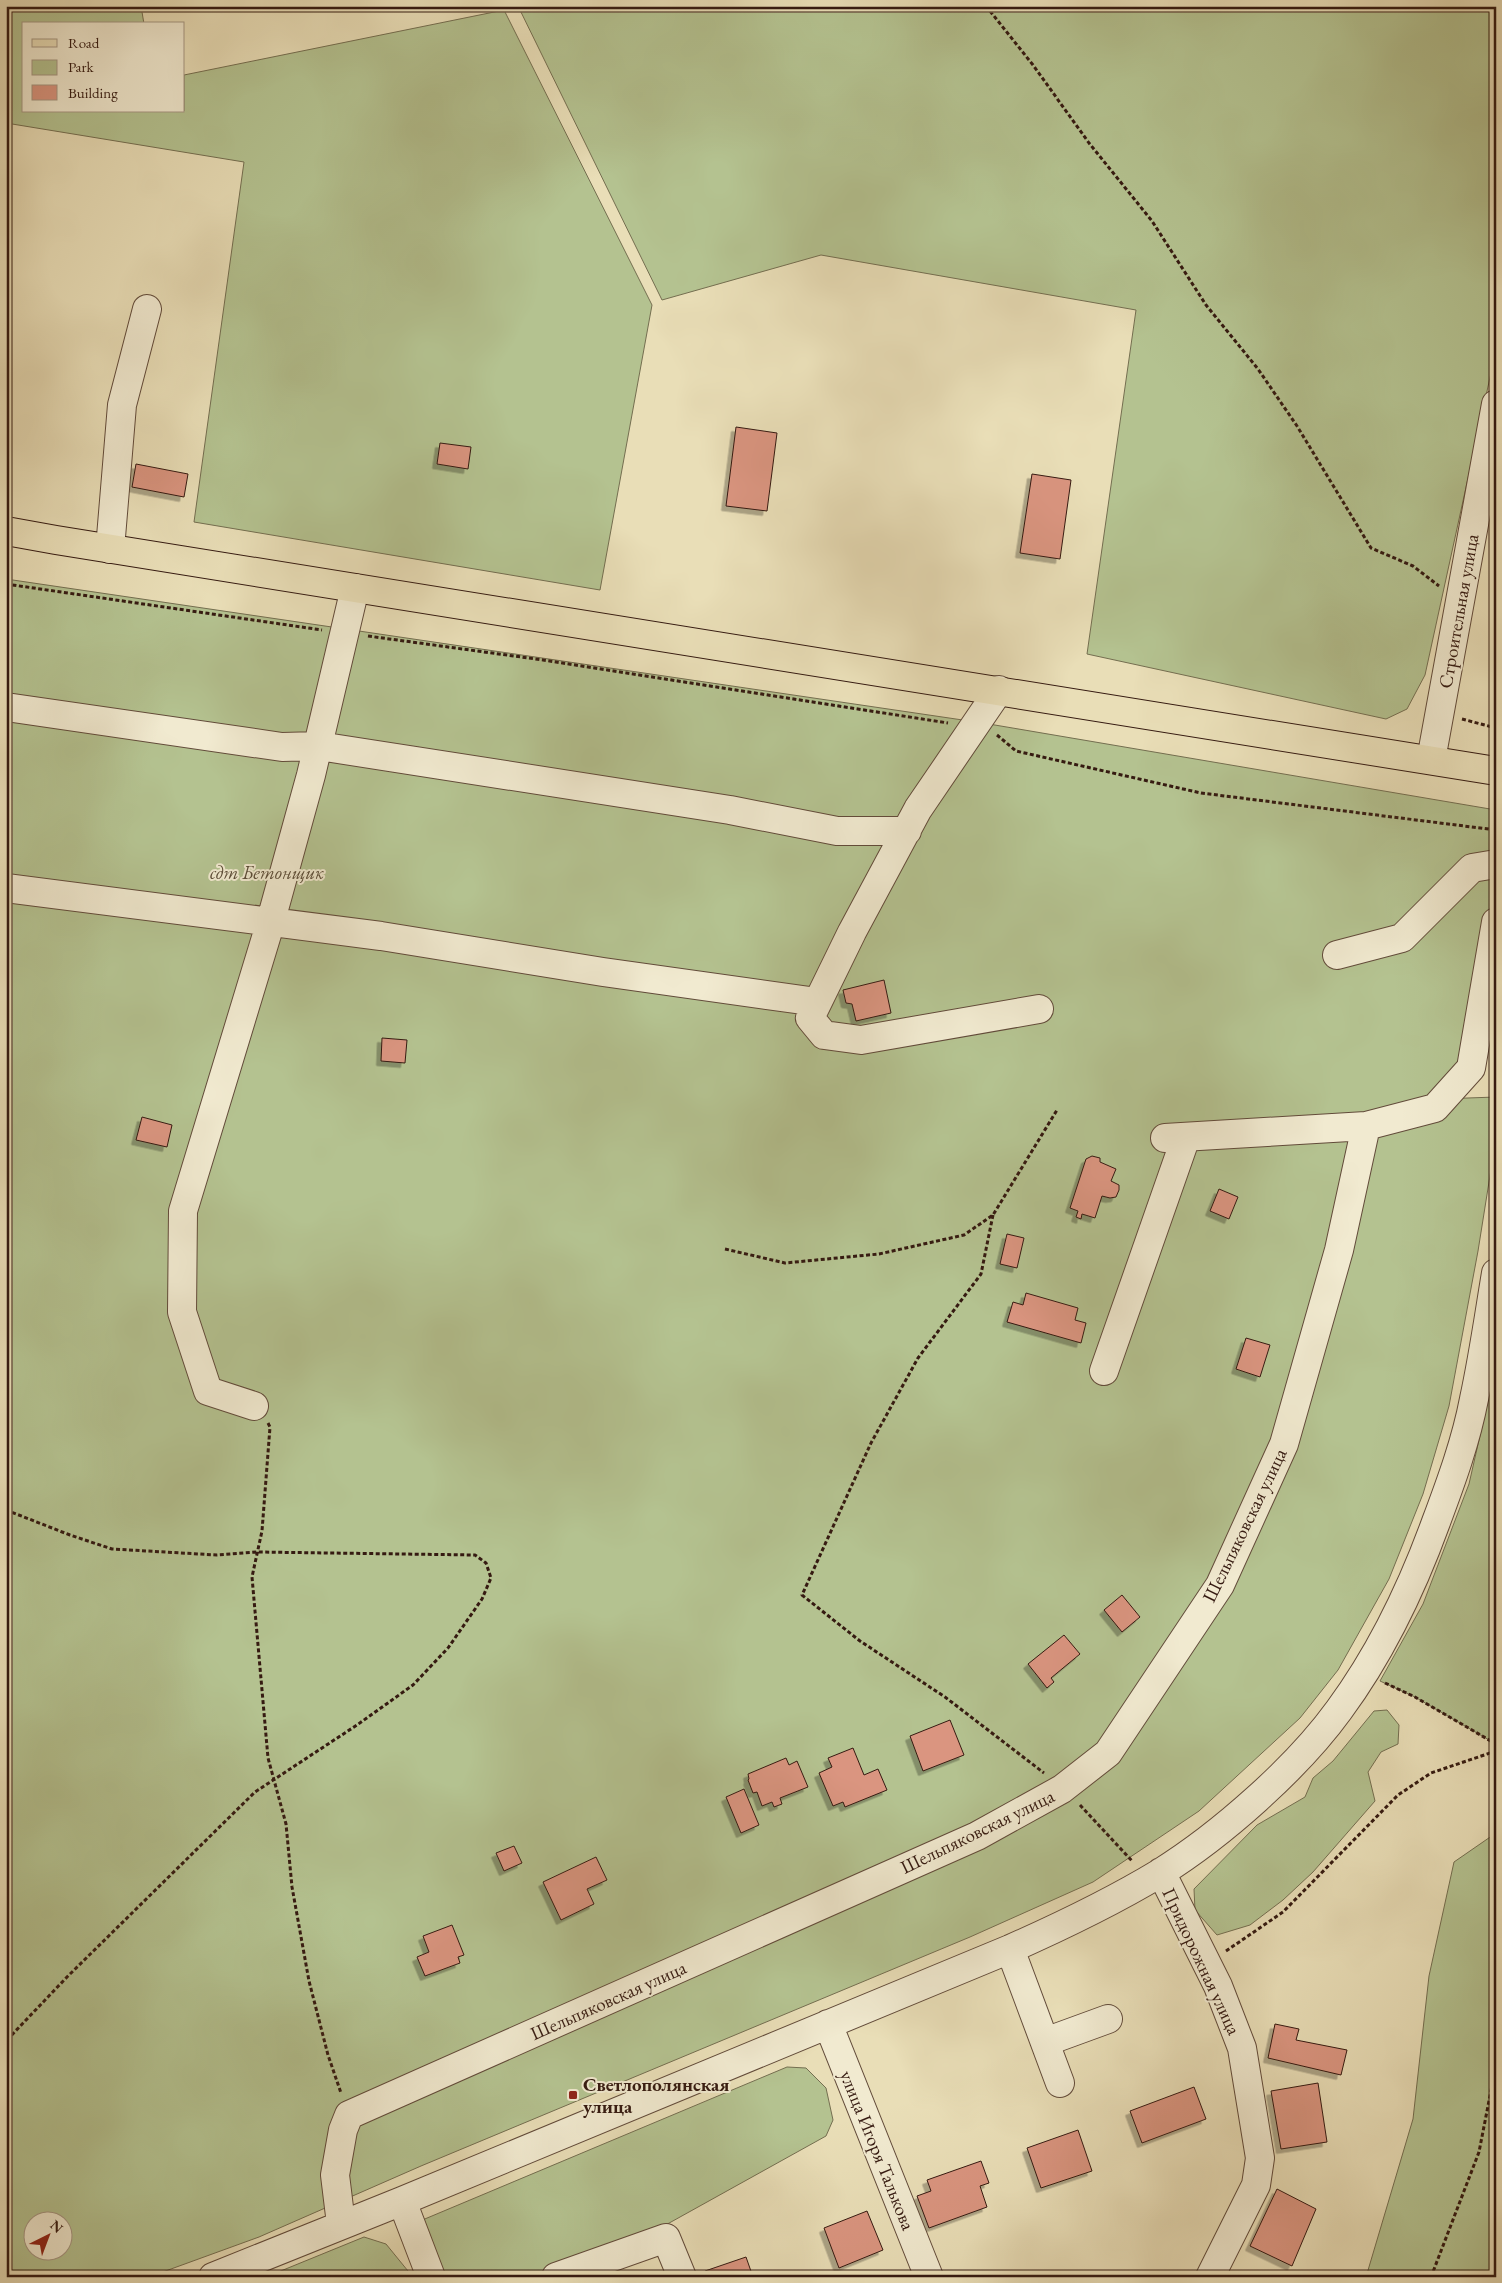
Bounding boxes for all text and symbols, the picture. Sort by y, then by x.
legend [22,22,185,112]
text: Road [68,33,100,52]
text: Park [68,57,95,76]
text: Building [68,83,118,102]
street label: Строительная улица [1433,531,1484,690]
park label: сдт Бетонщик [210,860,325,885]
street label: Шельпяковская улица [1196,1444,1293,1606]
street label: Шельпяковская улица [896,1783,1059,1880]
street label: Придорожная улица [1156,1883,1247,2039]
street label: Шельпяковская улица [526,1955,691,2046]
street label: улица Игоря Талькова [834,2067,921,2234]
place label: Светлополянская улица [583,2072,729,2119]
marker: Светлополянская улица [567,2089,579,2101]
north arrow [22,2210,72,2260]
text: N [46,2216,67,2237]

